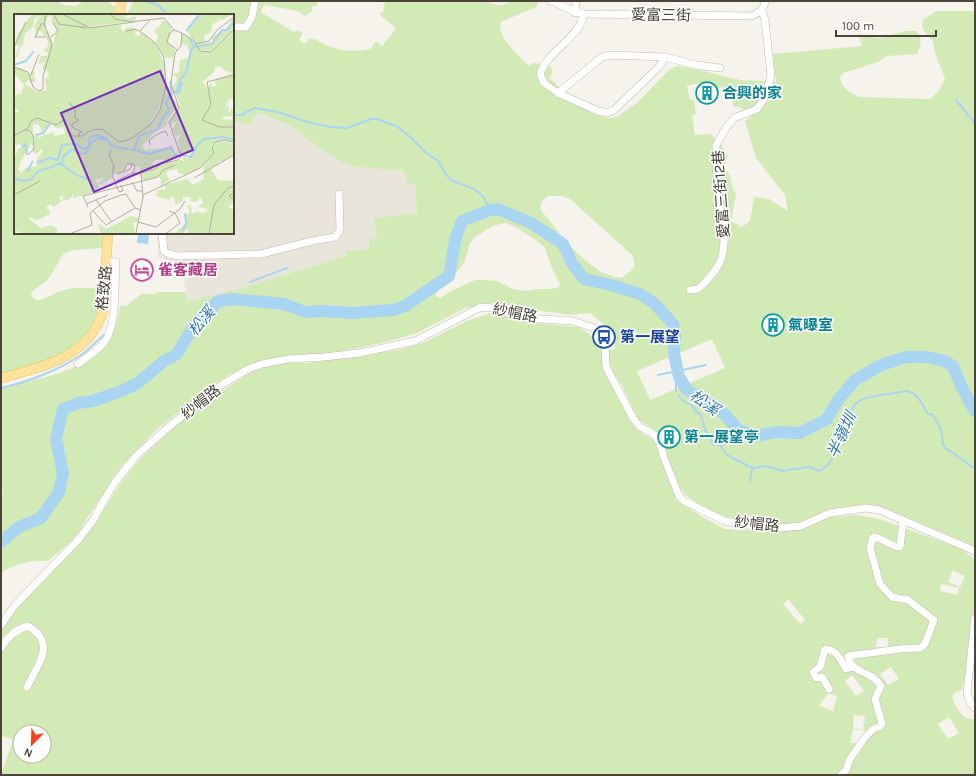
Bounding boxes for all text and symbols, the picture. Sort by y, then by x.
street label: 愛富三街 [631,5,691,25]
scale bar [836,12,936,38]
inset map [14,14,234,234]
text: 100 m [842,19,874,33]
building icon: 合興的家 [694,80,720,106]
place label: 合興的家 [722,84,782,102]
street label: 愛富三街12巷 [709,149,733,239]
hotel icon: 雀客藏居 [129,257,155,283]
place label: 雀客藏居 [158,261,218,279]
street label: 格致路 [93,265,115,311]
street label: 紗帽路 [491,300,539,326]
water label: 松溪 [184,301,220,340]
building icon: 氣曝室 [760,312,786,338]
place label: 氣曝室 [788,316,833,334]
bus stop icon: 第一展望 [591,324,617,350]
place label: 第一展望 [620,328,680,346]
street label: 紗帽路 [178,381,224,423]
water label: 松溪 [686,385,725,421]
water label: 半嶺圳 [823,408,861,461]
building icon: 第一展望亭 [656,424,682,450]
place label: 第一展望亭 [684,428,759,446]
street label: 紗帽路 [734,513,780,535]
north arrow [12,724,52,764]
text: N [22,745,34,760]

